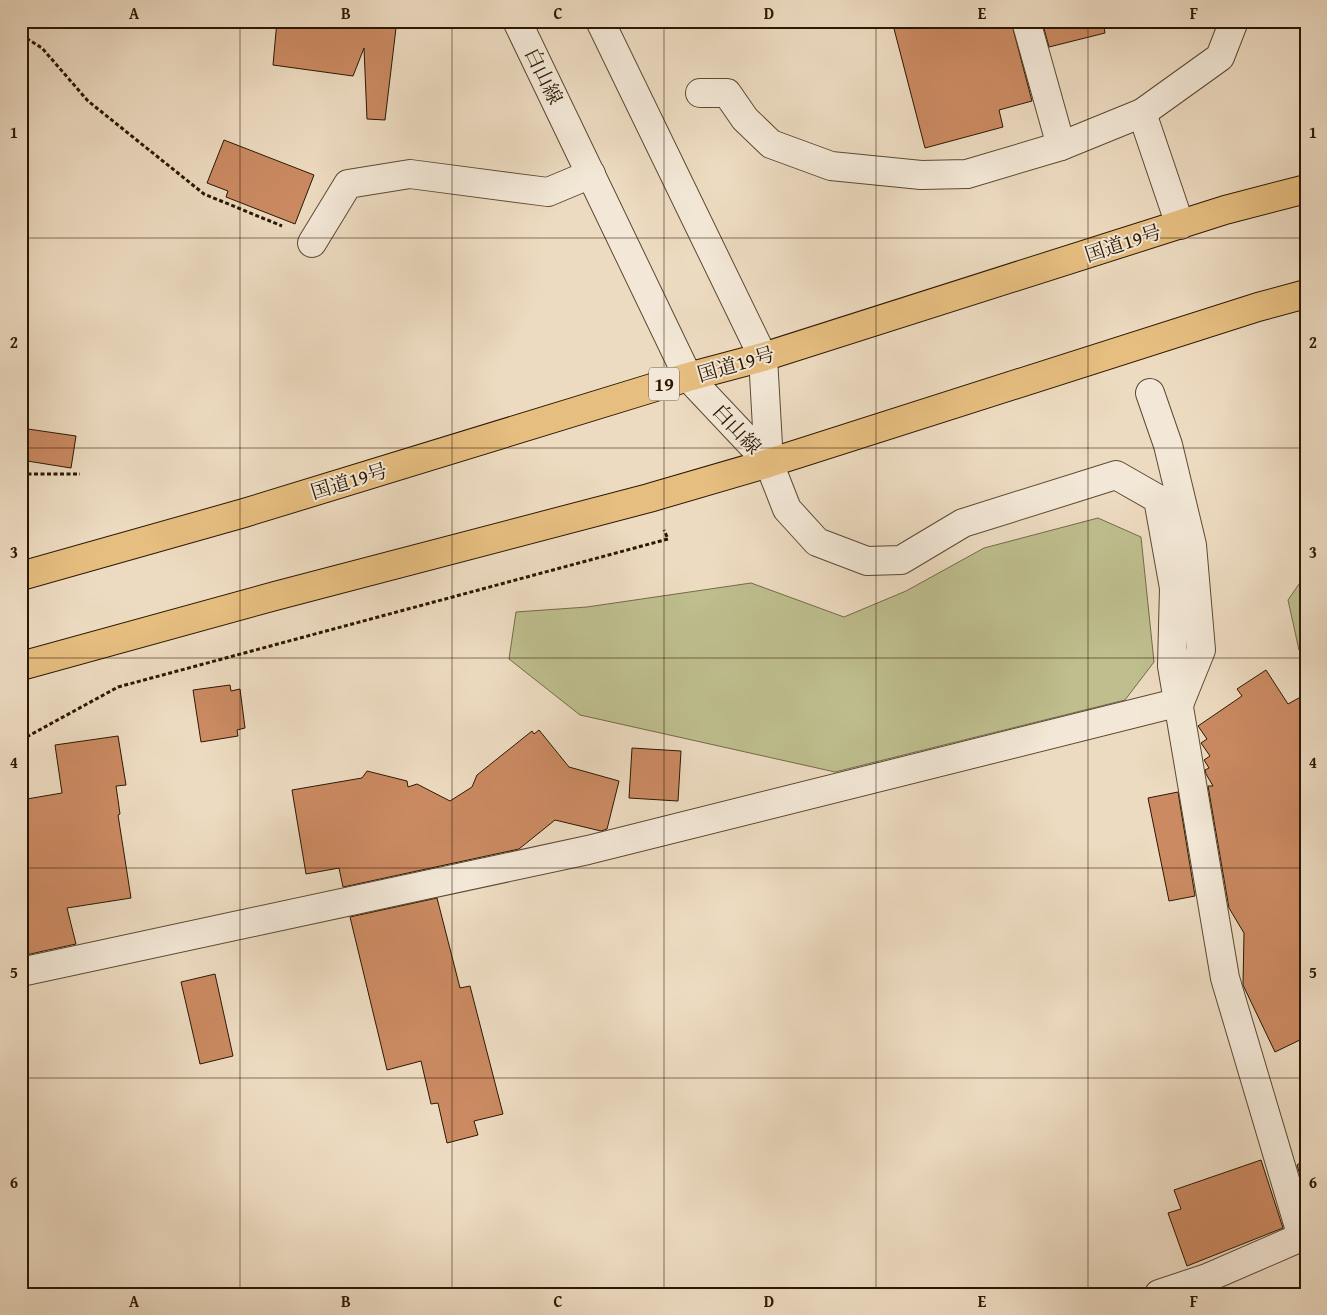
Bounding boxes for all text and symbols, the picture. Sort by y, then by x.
text: A [129,1,140,25]
text: B [341,1,351,25]
text: C [553,1,563,25]
text: D [764,1,774,25]
text: E [978,1,987,25]
text: F [1190,1,1198,25]
street label: 白山線 [518,42,571,109]
text: 1 [10,120,18,144]
text: 1 [1309,120,1317,144]
street label: 国道19号 [1081,216,1165,269]
text: 2 [10,330,18,354]
text: 2 [1309,330,1317,354]
street label: 国道19号 [694,339,778,388]
road number: 19 [649,368,679,400]
street label: 白山線 [706,397,768,460]
street label: 国道19号 [307,455,391,506]
text: 3 [10,540,18,564]
text: 3 [1309,540,1317,564]
text: 4 [10,750,18,774]
text: 4 [1309,750,1317,774]
text: 5 [10,960,18,984]
text: 5 [1309,960,1317,984]
text: 6 [10,1170,18,1194]
text: 6 [1309,1170,1317,1194]
text: A [129,1289,140,1313]
text: B [341,1289,351,1313]
text: C [553,1289,563,1313]
text: D [764,1289,774,1313]
text: E [978,1289,987,1313]
text: F [1190,1289,1198,1313]

